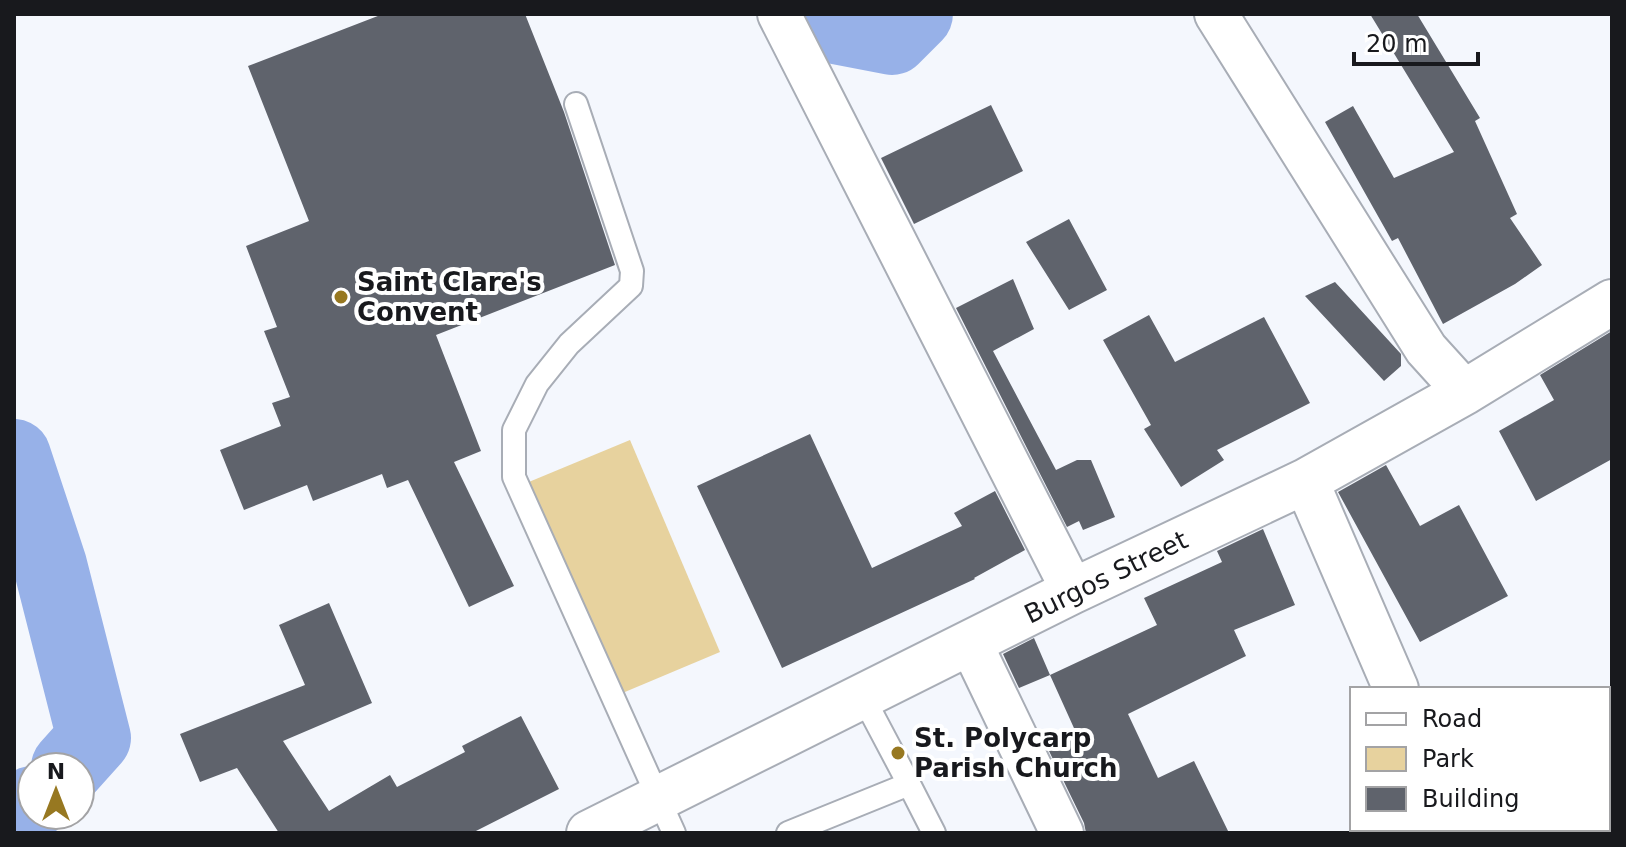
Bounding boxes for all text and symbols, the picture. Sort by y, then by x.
scale bar [1354,16,1478,66]
text: 20 m [1366,30,1428,58]
place label: Saint Clare's Convent [357,267,542,327]
marker: Saint Clare's Convent [332,288,350,306]
street label: Burgos Street [1020,525,1192,629]
legend [1350,687,1610,831]
text: Road [1422,705,1482,733]
place label: St. Polycarp Parish Church [914,723,1118,783]
marker: St. Polycarp Parish Church [889,744,907,762]
text: Park [1422,745,1474,773]
north arrow [16,751,96,831]
text: N [47,759,65,784]
text: Building [1422,785,1519,813]

